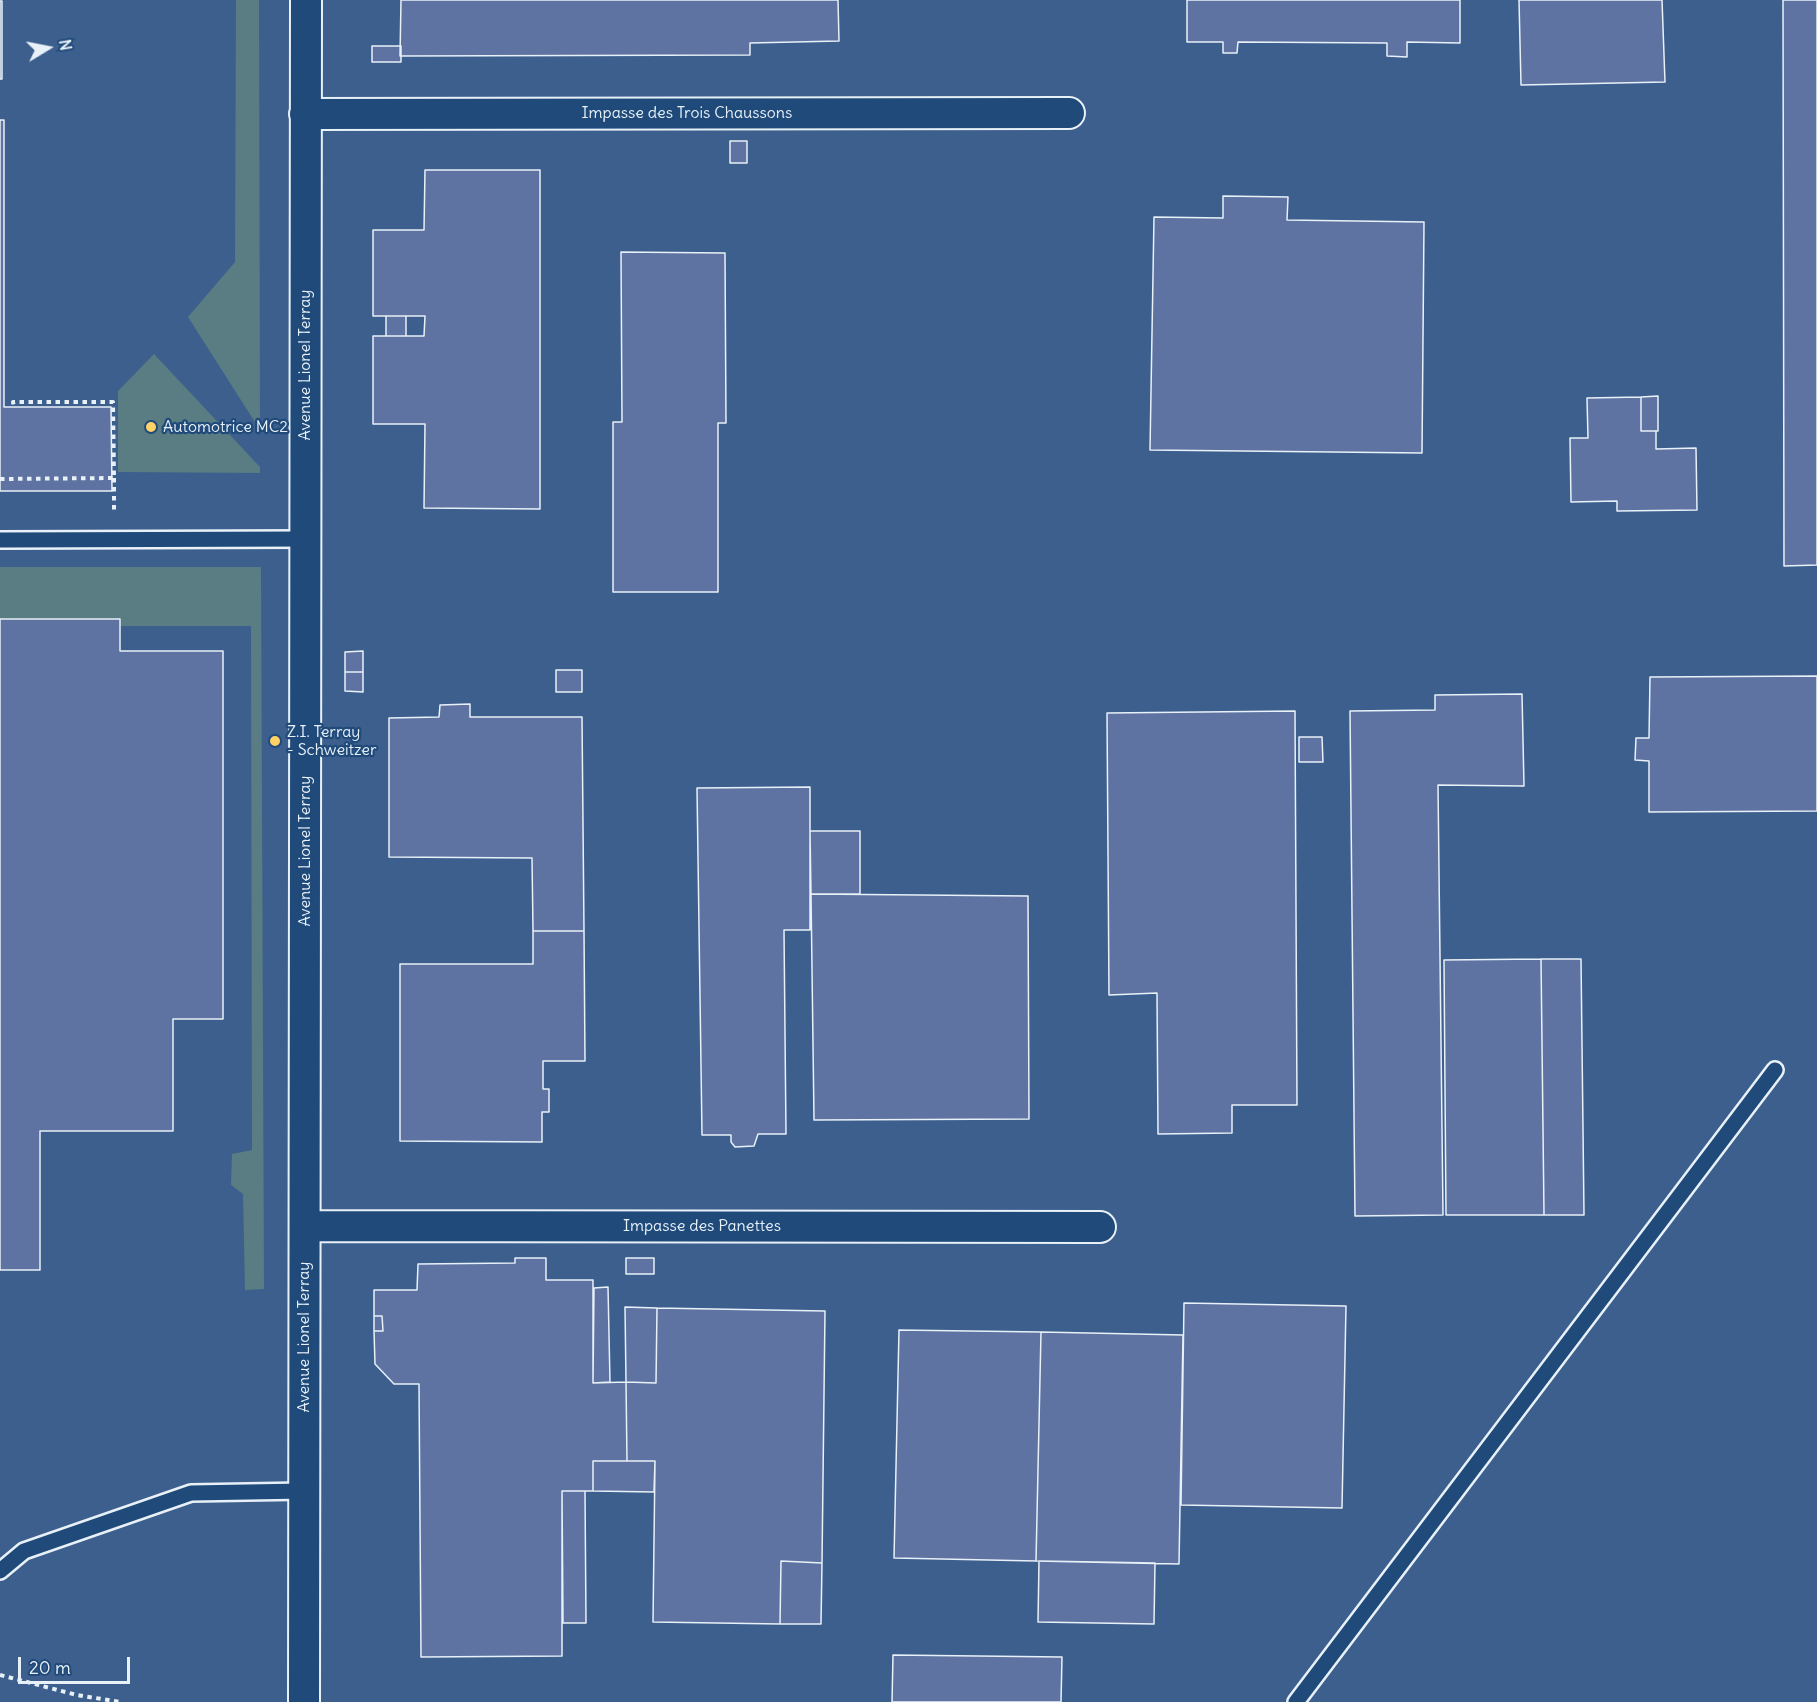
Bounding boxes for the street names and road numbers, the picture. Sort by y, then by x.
street label: Impasse des Trois Chaussons [582,103,792,123]
street label: Avenue Lionel Terray [295,290,315,440]
street label: Avenue Lionel Terray [295,776,315,926]
street label: Impasse des Panettes [623,1216,781,1236]
street label: Avenue Lionel Terray [294,1262,314,1412]

